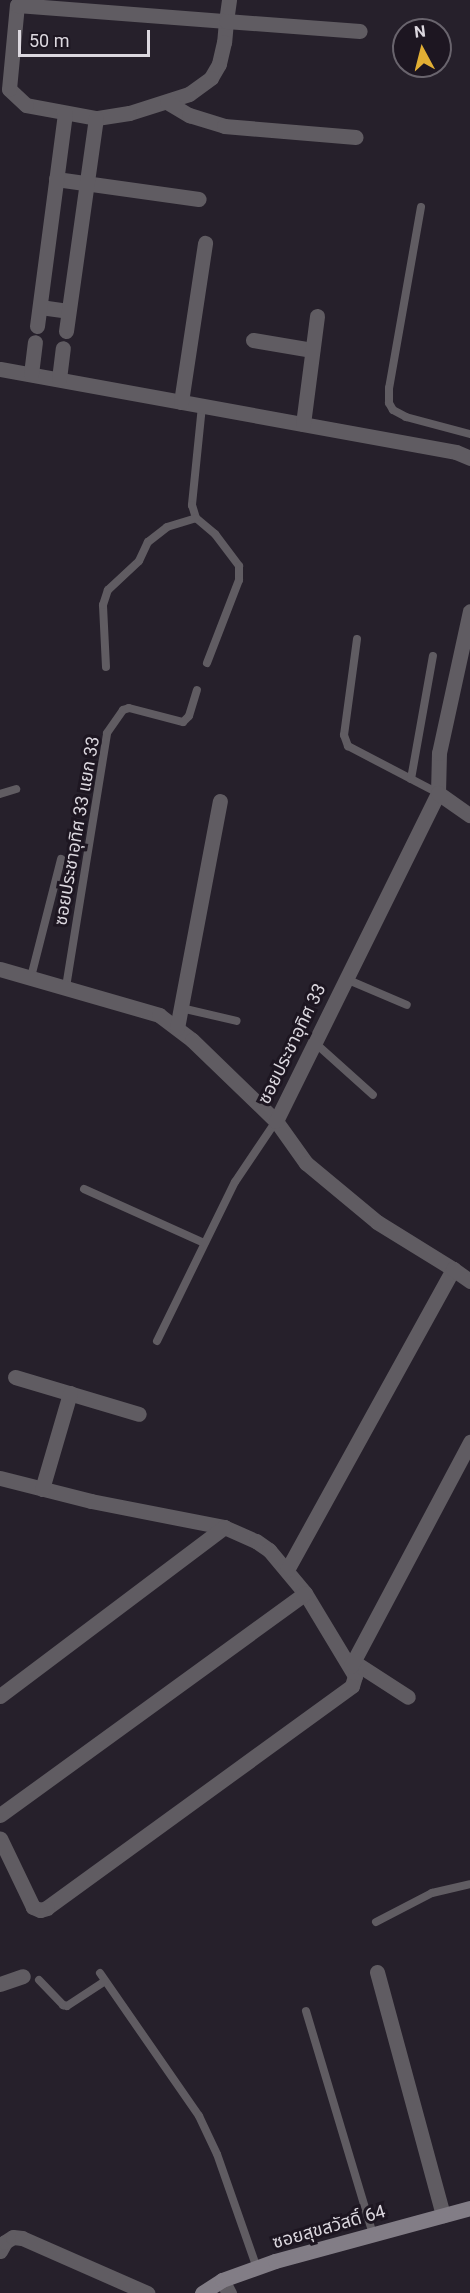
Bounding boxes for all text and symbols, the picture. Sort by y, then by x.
scale bar [21,18,153,56]
north arrow [392,18,452,78]
text: N [413,22,427,42]
text: 50 m [29,30,69,51]
street label: ซอยประชาอุทิศ 33 แยก 33 [50,735,104,927]
street label: ซอยประชาอุทิศ 33 [254,980,330,1108]
street label: ซอยสุขสวัสดิ์ 64 [270,2201,388,2253]

